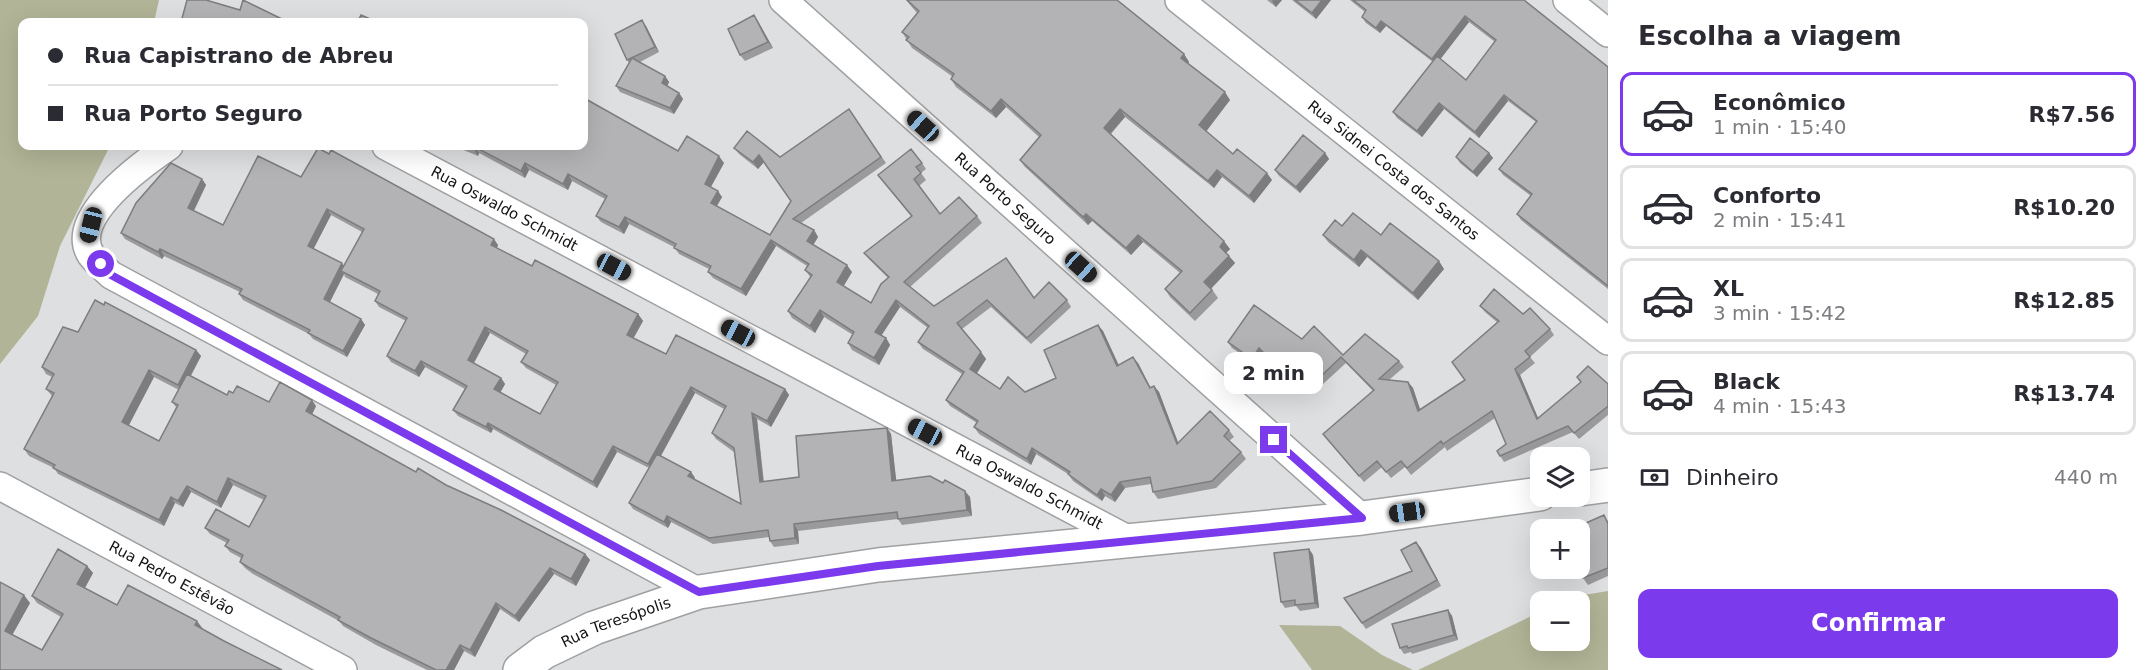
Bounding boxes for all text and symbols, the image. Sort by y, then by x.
text: Escolha a viagem [1638,20,1902,51]
text: Rua Capistrano de Abreu [84,43,394,68]
icon: car [1641,87,1695,141]
text: Econômico [1713,90,1846,115]
street label: Rua Sidnei Costa dos Santos [1304,97,1483,244]
text: Rua Porto Seguro [84,101,303,126]
text: R$7.56 [2028,102,2115,127]
car [904,107,942,145]
text: 1 min · 15:40 [1713,115,1847,139]
street label: Rua Porto Seguro [951,149,1059,249]
street label: Rua Oswaldo Schmidt [428,163,581,255]
icon: car [1641,180,1695,234]
text: Conforto [1713,183,1821,208]
text: R$10.20 [2013,195,2115,220]
car [78,205,104,245]
text: 2 min · 15:41 [1713,208,1847,232]
car [1062,248,1100,286]
route start [87,250,114,277]
car [594,251,634,283]
icon: car [1641,273,1695,327]
text: XL [1713,276,1744,301]
text: R$12.85 [2013,288,2115,313]
text: 3 min · 15:42 [1713,301,1847,325]
car [718,317,758,349]
callout: 2 min [1224,353,1324,395]
text: 2 min [1242,361,1305,385]
icon: car [1641,366,1695,420]
text: Black [1713,369,1780,394]
text: R$13.74 [2013,381,2115,406]
text: 4 min · 15:43 [1713,394,1847,418]
car [905,416,945,448]
route end [1260,426,1287,453]
street label: Rua Oswaldo Schmidt [953,441,1106,533]
map controls [1530,447,1590,651]
button: layers [1530,447,1590,507]
icon: cash [1638,461,1671,494]
text: Dinheiro [1686,465,1779,490]
text: 440 m [2054,465,2118,489]
car [1388,501,1426,523]
button: + [1530,519,1590,579]
street label: Rua Pedro Estêvão [106,537,238,619]
button: Confirmar [1638,589,2118,658]
button: − [1530,591,1590,651]
street label: Rua Teresópolis [558,593,673,651]

